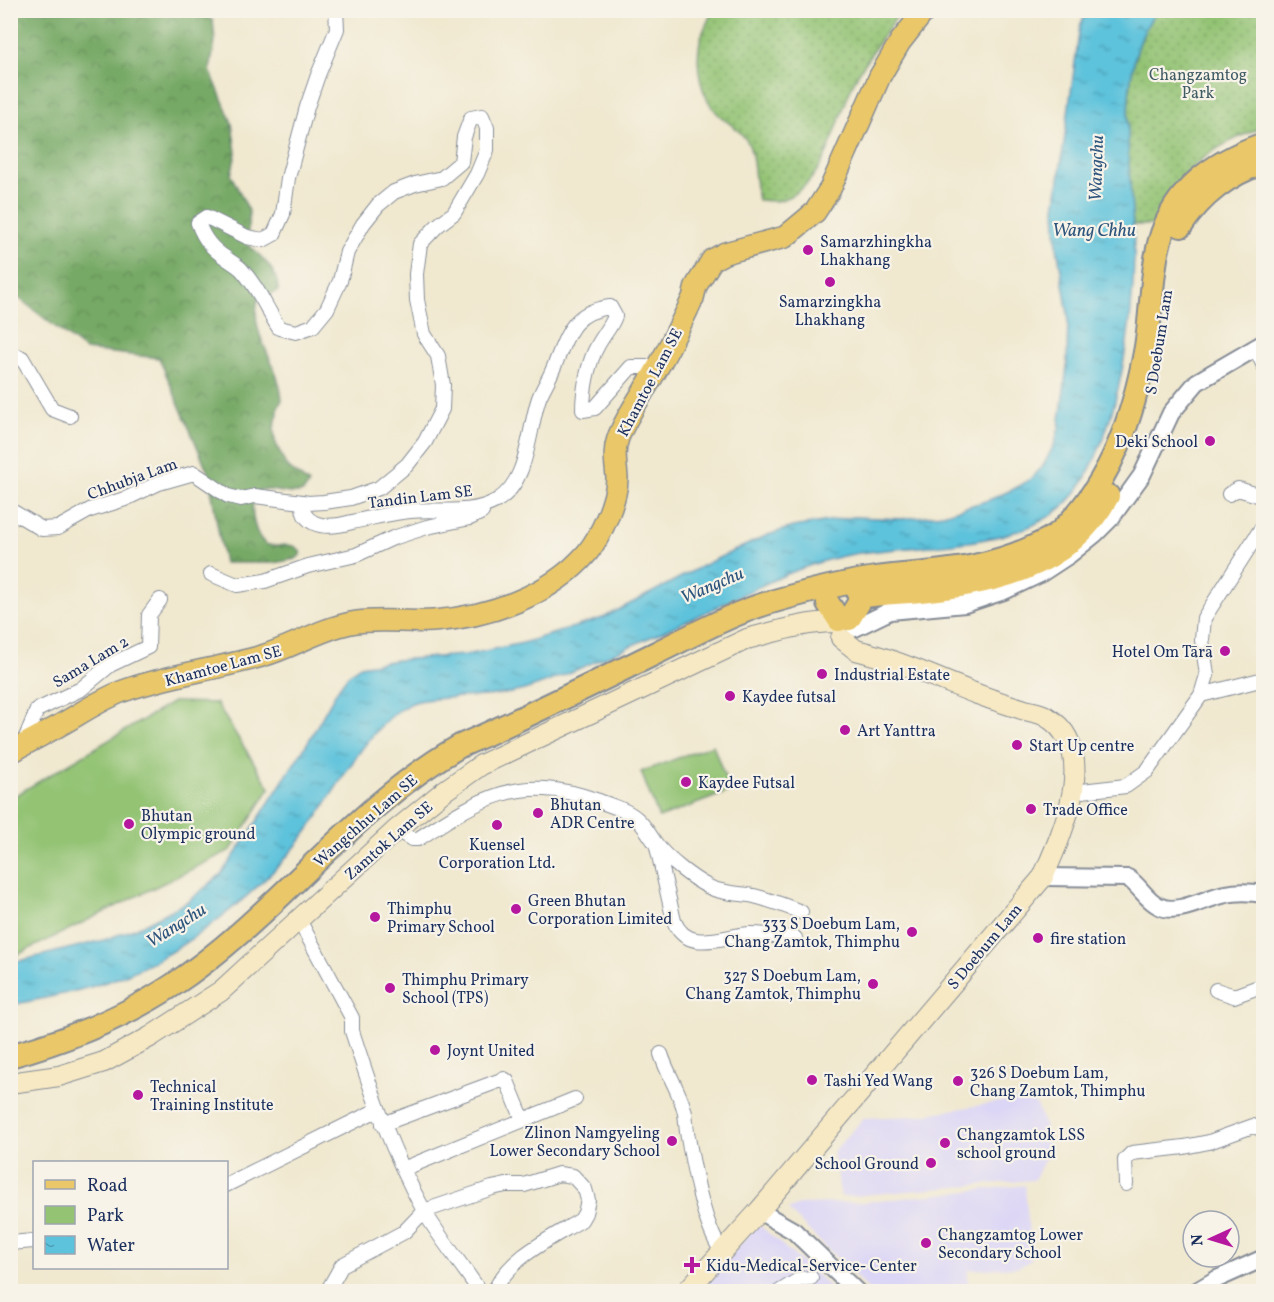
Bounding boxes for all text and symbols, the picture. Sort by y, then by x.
park label: Changzamtog Park [1149,65,1247,105]
water label: Wangchu [1084,134,1111,202]
water label: Wang Chhu [1052,219,1136,244]
place label: Samarzhingkha Lhakhang [820,232,932,272]
marker: Samarzhingkha Lhakhang [801,243,815,257]
marker: Samarzingkha Lhakhang [823,275,837,289]
street label: S Doebum Lam [1141,288,1179,396]
place label: Samarzingkha Lhakhang [779,292,881,332]
street label: Khamtoe Lam SE [613,325,689,441]
place label: Deki School [1115,432,1198,454]
marker: Deki School [1203,434,1217,448]
street label: Chhubja Lam [85,453,181,506]
street label: Tandin Lam SE [367,481,474,515]
water label: Wangchu [677,562,748,611]
street label: Sama Lam 2 [49,631,133,694]
street label: Khamtoe Lam SE [163,641,284,693]
place label: Hotel Om Tārā [1112,642,1213,664]
marker: Hotel Om Tārā [1218,644,1232,658]
place label: Industrial Estate [834,665,950,687]
marker: Industrial Estate [815,667,829,681]
place label: Kaydee futsal [742,687,836,709]
marker: Kaydee futsal [723,689,737,703]
place label: Art Yanttra [857,721,936,743]
marker: Art Yanttra [838,723,852,737]
place label: Start Up centre [1029,736,1134,758]
marker: Start Up centre [1010,738,1024,752]
street label: Wangchhu Lam SE [310,770,423,873]
place label: Kaydee Futsal [698,773,795,795]
marker: Kaydee Futsal [679,775,693,789]
place label: Bhutan ADR Centre [550,795,635,835]
street label: Zamtok Lam SE [340,797,438,886]
place label: Trade Office [1043,800,1128,822]
marker: Trade Office [1024,802,1038,816]
place label: Bhutan Olympic ground [141,806,256,846]
marker: Bhutan ADR Centre [531,806,545,820]
marker: Bhutan Olympic ground [122,817,136,831]
marker: Kuensel Corporation Ltd. [490,818,504,832]
place label: Kuensel Corporation Ltd. [439,835,555,875]
place label: Green Bhutan Corporation Limited [528,891,672,931]
water label: Wangchu [142,898,212,954]
place label: Thimphu Primary School [387,899,495,939]
street label: S Doebum Lam [943,900,1028,995]
marker: Green Bhutan Corporation Limited [509,902,523,916]
marker: Thimphu Primary School [368,910,382,924]
place label: 333 S Doebum Lam, Chang Zamtok, Thimphu [724,914,900,954]
marker: 333 S Doebum Lam, Chang Zamtok, Thimphu [905,925,919,939]
place label: fire station [1050,929,1126,951]
marker: fire station [1031,931,1045,945]
place label: 327 S Doebum Lam, Chang Zamtok, Thimphu [685,966,861,1006]
place label: Thimphu Primary School (TPS) [402,970,529,1010]
marker: 327 S Doebum Lam, Chang Zamtok, Thimphu [866,977,880,991]
marker: Thimphu Primary School (TPS) [383,981,397,995]
place label: Joynt United [447,1041,535,1063]
marker: Joynt United [428,1043,442,1057]
place label: 326 S Doebum Lam, Chang Zamtok, Thimphu [970,1063,1146,1103]
place label: Tashi Yed Wang [824,1071,933,1093]
marker: Tashi Yed Wang [805,1073,819,1087]
marker: 326 S Doebum Lam, Chang Zamtok, Thimphu [951,1074,965,1088]
place label: Technical Training Institute [150,1077,274,1117]
marker: Technical Training Institute [131,1088,145,1102]
place label: Zlinon Namgyeling Lower Secondary School [490,1123,660,1163]
place label: Changzamtok LSS school ground [957,1125,1085,1165]
marker: Zlinon Namgyeling Lower Secondary School [665,1134,679,1148]
marker: Changzamtok LSS school ground [938,1136,952,1150]
place label: School Ground [815,1154,919,1176]
marker: School Ground [924,1156,938,1170]
legend [33,1161,228,1269]
text: Road [87,1174,128,1199]
text: Park [87,1204,124,1229]
north arrow [1181,1209,1241,1269]
place label: Changzamtog Lower Secondary School [938,1225,1083,1265]
text: N [1187,1233,1209,1246]
text: Water [87,1234,135,1259]
marker: Changzamtog Lower Secondary School [919,1236,933,1250]
marker: Kidu-Medical-Service- Center [683,1256,701,1274]
place label: Kidu-Medical-Service- Center [706,1256,917,1278]

